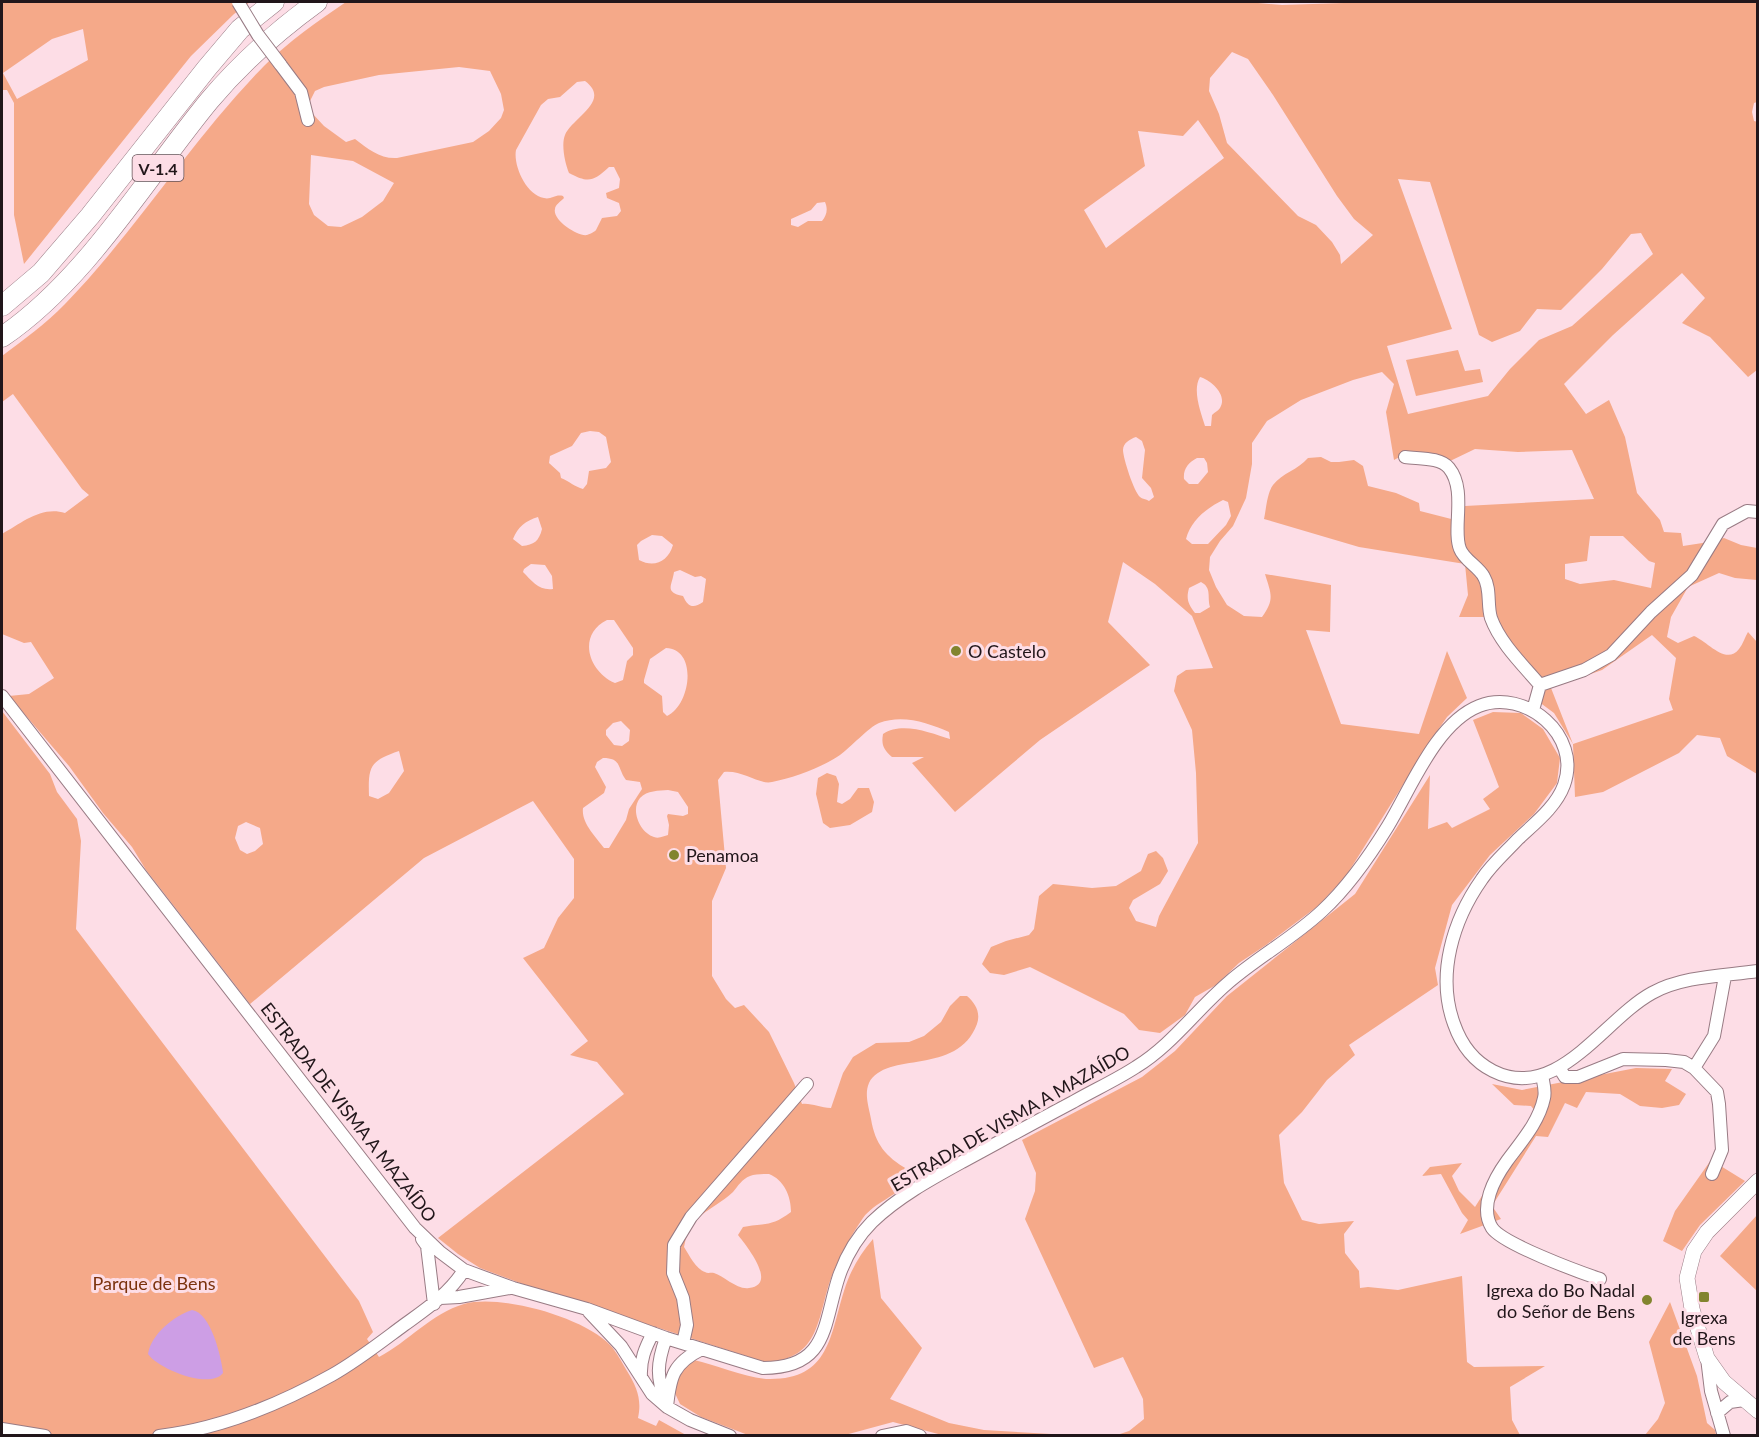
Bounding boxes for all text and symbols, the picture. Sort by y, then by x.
road number: V-1.4 [132,155,184,181]
place label: O Castelo [968,640,1046,662]
marker: O Castelo [949,644,963,658]
place label: Penamoa [686,844,759,866]
marker: Penamoa [667,848,681,862]
street label: ESTRADA DE VISMA A MAZAÍDO [256,998,442,1226]
street label: ESTRADA DE VISMA A MAZAÍDO [887,1040,1133,1196]
park label: Parque de Bens [93,1272,216,1294]
place label: Igrexa do Bo Nadal do Señor de Bens [1486,1279,1635,1322]
marker: Igrexa de Bens [1697,1290,1711,1304]
marker: Igrexa do Bo Nadal do Señor de Bens [1640,1293,1654,1307]
place label: Igrexa de Bens [1672,1306,1736,1349]

